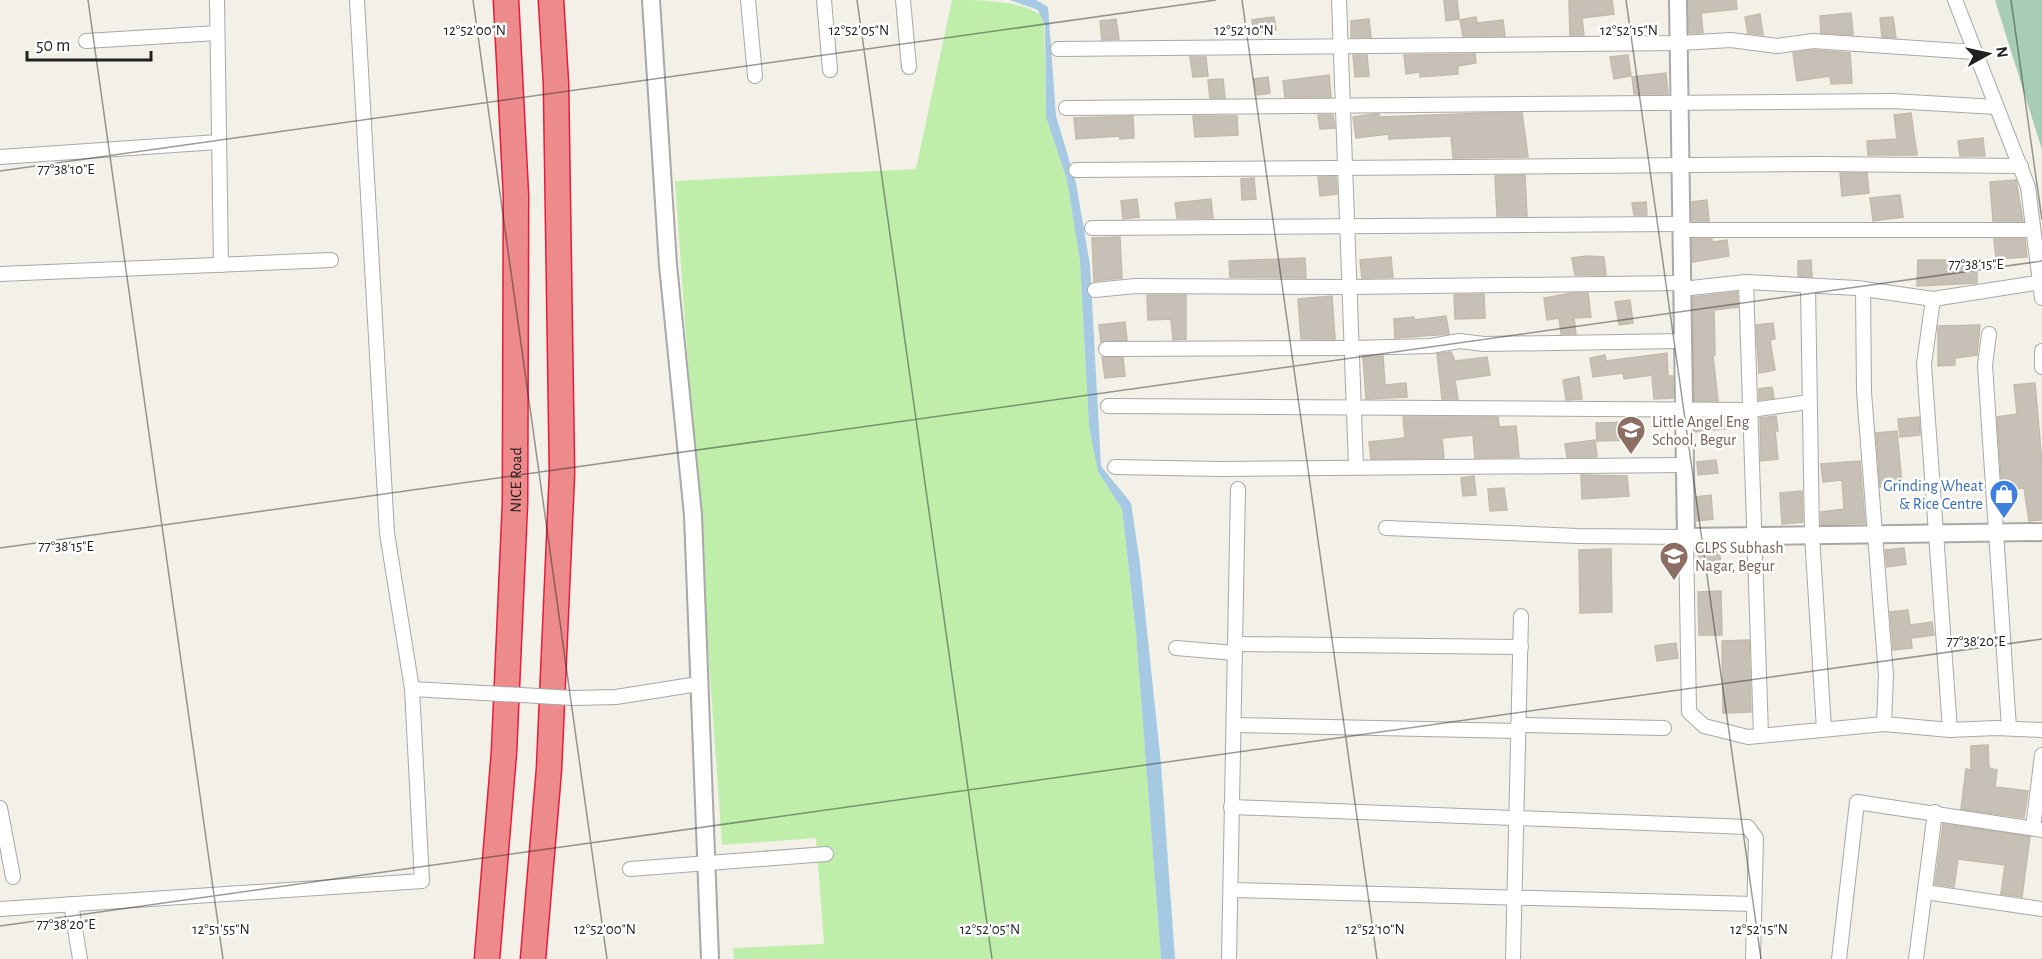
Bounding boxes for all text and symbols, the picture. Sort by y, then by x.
text: 12°52'00"N [444,23,506,38]
text: 12°52'05"N [829,23,889,38]
text: 12°52'10"N [1214,23,1274,38]
text: 12°52'15"N [1600,23,1658,38]
scale bar [27,24,152,62]
north arrow [1958,24,2018,84]
text: 50 m [36,37,70,55]
text: N [1993,45,2011,59]
text: 77°38'10"E [37,162,95,177]
text: 77°38'15"E [1948,257,2004,272]
school or university icon: Little Angel Eng School, Begur [1615,414,1647,456]
place label: Little Angel Eng School, Begur [1652,414,1750,448]
street label: NICE Road [508,447,524,513]
place label: Grinding Wheat & Rice Centre [1883,478,1983,512]
shop icon: Grinding Wheat & Rice Centre [1988,478,2020,520]
text: 77°38'15"E [38,539,94,554]
school or university icon: GLPS Subhash Nagar, Begur [1658,540,1690,582]
place label: GLPS Subhash Nagar, Begur [1695,540,1784,574]
text: 77°38'20"E [1947,634,2005,649]
text: 77°38'20"E [37,917,95,932]
text: 12°51'55"N [192,922,250,937]
text: 12°52'00"N [574,922,636,937]
text: 12°52'05"N [960,922,1020,937]
text: 12°52'10"N [1345,922,1405,937]
text: 12°52'15"N [1730,922,1788,937]

